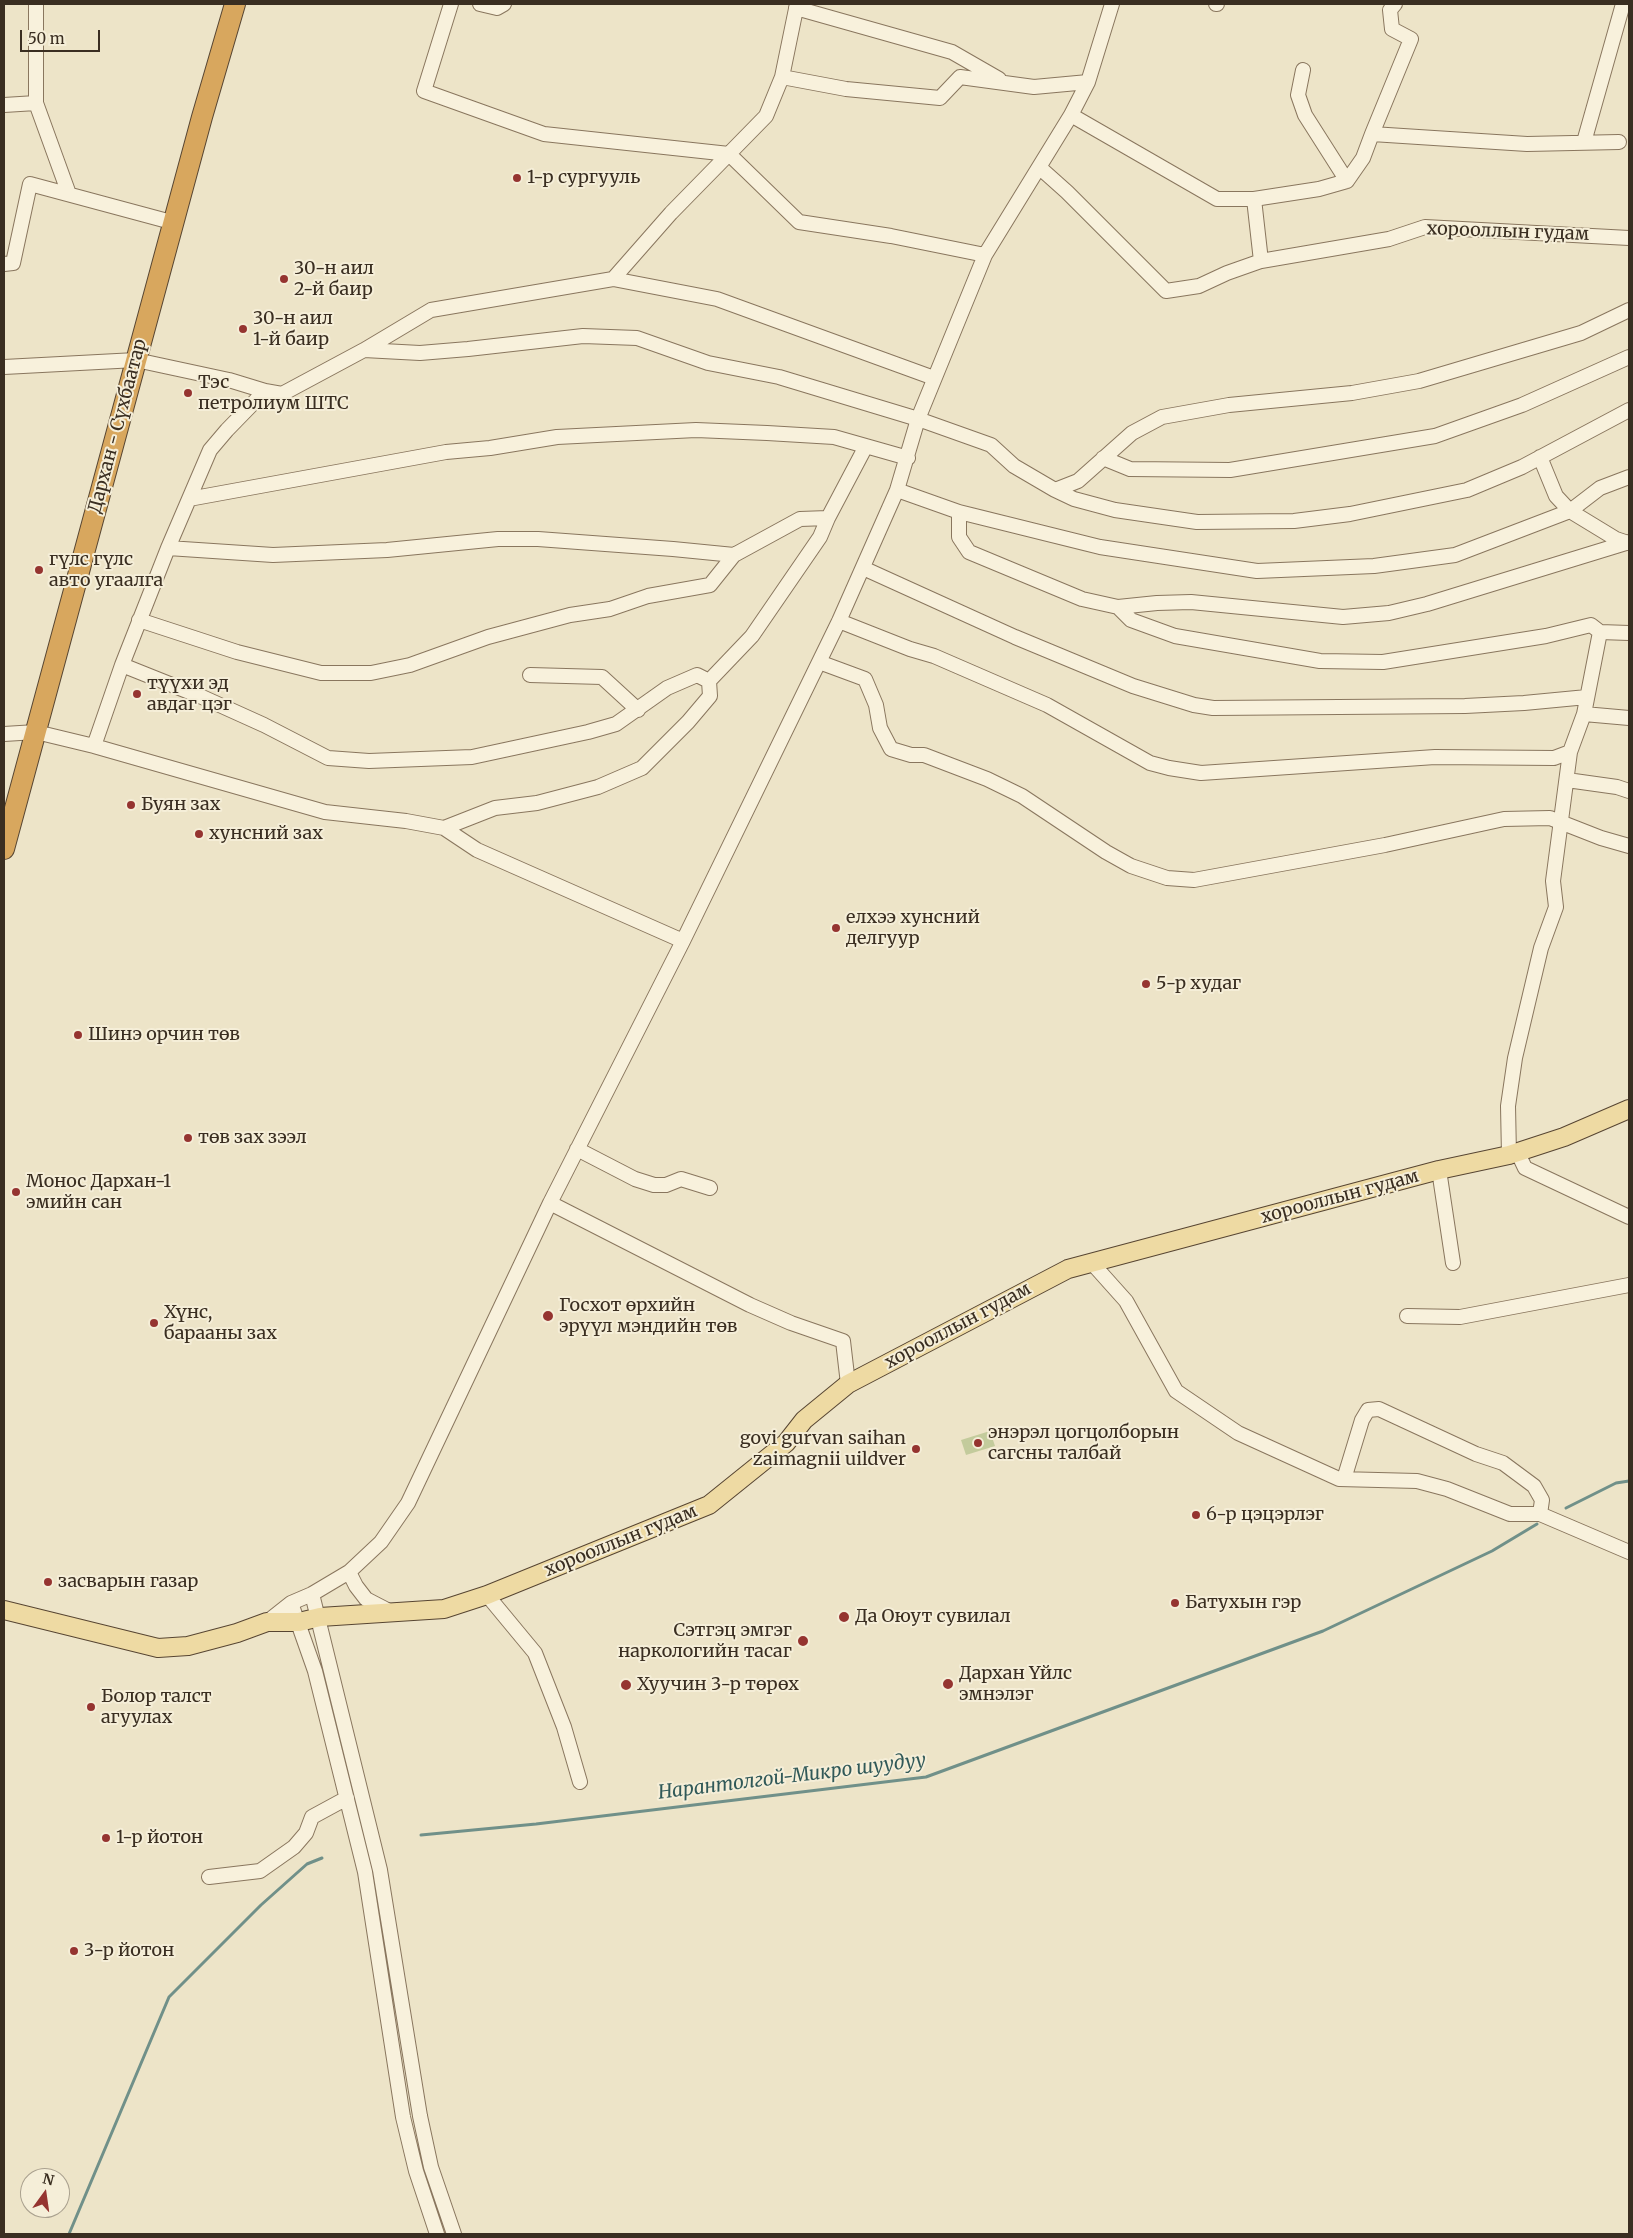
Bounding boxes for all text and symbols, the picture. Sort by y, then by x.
scale bar [22,20,102,52]
text: 50 m [28,29,65,48]
place label: 1-р сургууль [527,167,640,189]
marker: 1-р сургууль [511,172,523,184]
street label: хорооллын гудам [1426,218,1590,246]
place label: 30-н аил 2-й баир [294,258,374,300]
marker: 30-н аил 2-й баир [278,273,290,285]
place label: 30-н аил 1-й баир [253,308,333,350]
marker: 30-н аил 1-й баир [237,323,249,335]
street label: Дархан - Сүхбаатар [84,337,152,515]
place label: Тэс петролиум ШТС [198,372,349,414]
marker: Тэс петролиум ШТС [182,387,194,399]
place label: гүлс гүлс авто угаалга [49,549,163,592]
marker: гүлс гүлс авто угаалга [33,564,45,576]
place label: түүхи эд авдаг цэг [147,673,232,716]
marker: түүхи эд авдаг цэг [131,688,143,700]
place label: Буян зах [141,794,220,816]
marker: Буян зах [125,799,137,811]
place label: хунсний зах [209,823,323,845]
marker: хунсний зах [193,828,205,840]
place label: елхээ хунсний делгуур [846,907,980,950]
marker: елхээ хунсний делгуур [830,922,842,934]
place label: 5-р худаг [1156,973,1241,995]
marker: 5-р худаг [1140,978,1152,990]
place label: Шинэ орчин төв [88,1024,240,1046]
marker: Шинэ орчин төв [72,1029,84,1041]
place label: төв зах зээл [198,1127,307,1149]
marker: төв зах зээл [182,1132,194,1144]
street label: хорооллын гудам [1259,1166,1421,1228]
place label: Монос Дархан-1 эмийн сан [26,1171,171,1214]
marker: Монос Дархан-1 эмийн сан [10,1186,22,1198]
street label: хорооллын гудам [881,1278,1035,1374]
place label: Госхот өрхийн эрүүл мэндийн төв [559,1295,737,1338]
place label: Хүнс, барааны зах [164,1302,277,1345]
marker: Госхот өрхийн эрүүл мэндийн төв [541,1309,555,1323]
marker: Хүнс, барааны зах [148,1317,160,1329]
place label: энэрэл цогцолборын сагсны талбай [988,1422,1179,1465]
place label: govi gurvan saihan zaimagnii uildver [740,1428,906,1470]
marker: энэрэл цогцолборын сагсны талбай [972,1437,984,1449]
marker: govi gurvan saihan zaimagnii uildver [910,1443,922,1455]
street label: хорооллын гудам [542,1501,700,1581]
place label: 6-р цэцэрлэг [1206,1504,1324,1526]
marker: 6-р цэцэрлэг [1190,1509,1202,1521]
place label: засварын газар [58,1571,198,1593]
marker: засварын газар [42,1576,54,1588]
place label: Батухын гэр [1185,1592,1301,1614]
marker: Батухын гэр [1169,1597,1181,1609]
place label: Да Оюут сувилал [855,1606,1011,1628]
marker: Да Оюут сувилал [837,1610,851,1624]
place label: Сэтгэц эмгэг наркологийн тасаг [618,1620,792,1662]
marker: Сэтгэц эмгэг наркологийн тасаг [796,1634,810,1648]
place label: Дархан Үйлс эмнэлэг [959,1663,1072,1706]
place label: Хуучин 3-р төрөх [637,1674,799,1696]
marker: Дархан Үйлс эмнэлэг [941,1677,955,1691]
marker: Хуучин 3-р төрөх [619,1678,633,1692]
place label: Болор талст агуулах [101,1686,212,1728]
marker: Болор талст агуулах [85,1701,97,1713]
water label: Нарантолгой-Микро шуудуу [657,1749,927,1805]
place label: 1-р йотон [116,1827,203,1849]
marker: 1-р йотон [100,1832,112,1844]
place label: 3-р йотон [84,1940,174,1962]
marker: 3-р йотон [68,1945,80,1957]
north arrow [20,2168,70,2218]
text: N [41,2169,56,2189]

